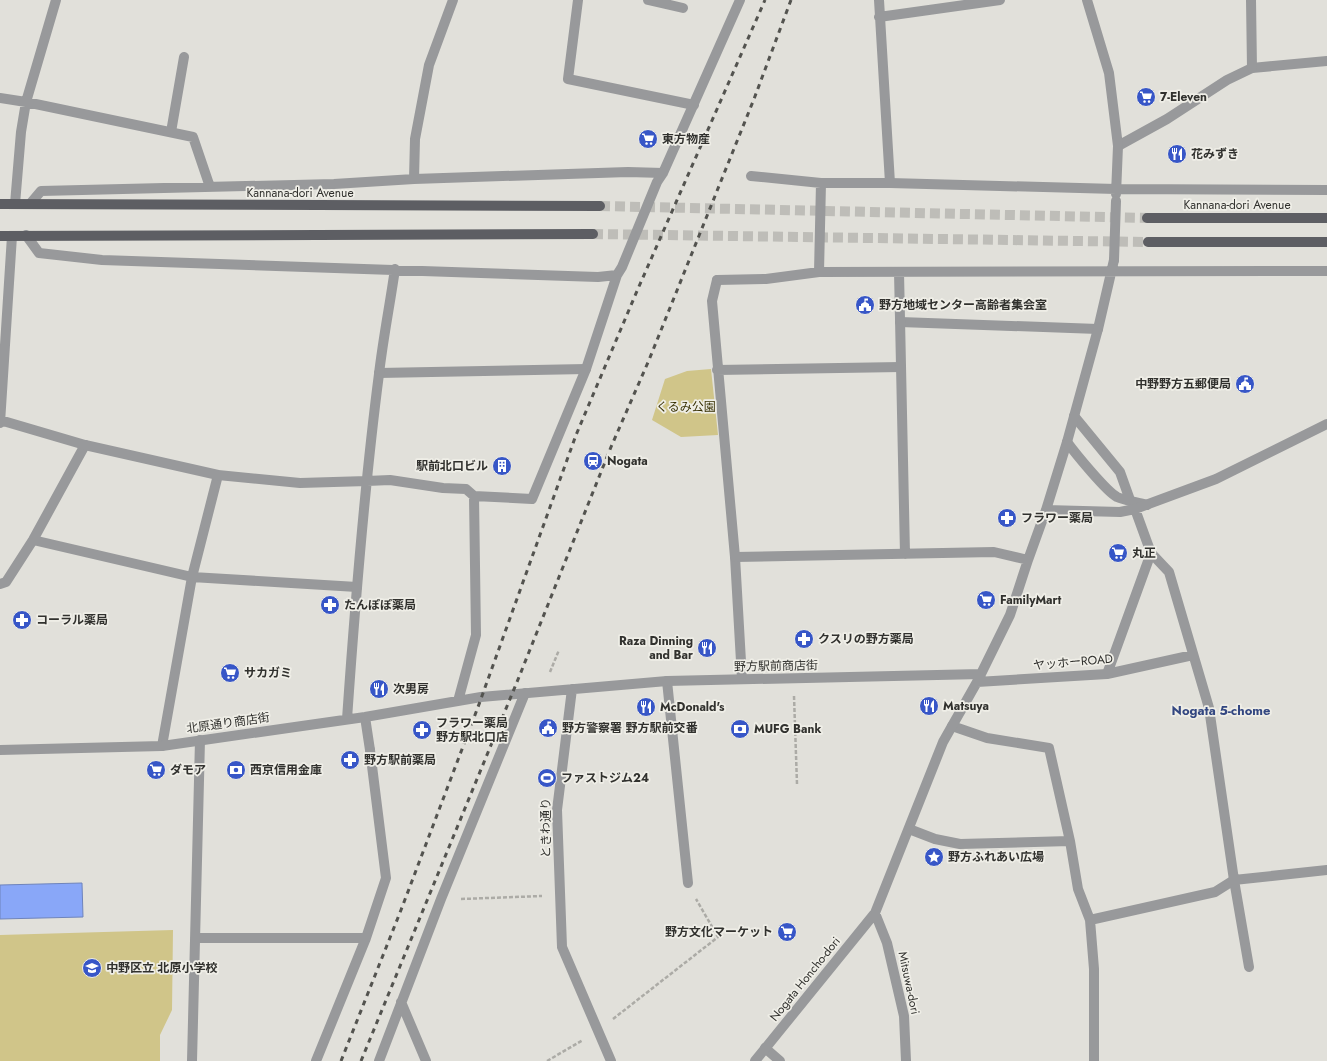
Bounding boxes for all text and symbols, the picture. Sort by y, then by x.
supermarket icon: 7-Eleven [1135,86,1157,108]
place label: 7-Eleven [1160,88,1207,106]
supermarket icon: 東方物産 [637,128,659,150]
place label: 東方物産 [662,130,710,148]
restaurant icon: 花みずき [1166,143,1188,165]
place label: 花みずき [1191,145,1239,163]
street label: Kannana-dori Avenue [246,184,354,202]
street label: Kannana-dori Avenue [1183,196,1291,214]
public building icon: 野方地域センター高齢者集会室 [854,294,876,316]
place label: 野方地域センター高齢者集会室 [879,296,1047,314]
public building icon: 中野野方五郵便局 [1234,373,1256,395]
place label: 中野野方五郵便局 [1135,375,1231,393]
park label: くるみ公園 [656,398,716,416]
station icon: Nogata [582,450,604,472]
place label: Nogata [607,452,648,470]
building icon: 駅前北口ビル [491,455,513,477]
place label: 駅前北口ビル [416,457,488,475]
pharmacy icon: フラワー薬局 [996,507,1018,529]
place label: フラワー薬局 [1021,509,1093,527]
supermarket icon: 丸正 [1107,542,1129,564]
place label: 丸正 [1132,544,1156,562]
supermarket icon: FamilyMart [975,589,997,611]
place label: FamilyMart [1000,591,1061,609]
pharmacy icon: たんぽぽ薬局 [319,594,341,616]
place label: たんぽぽ薬局 [344,596,416,614]
pharmacy icon: コーラル薬局 [11,609,33,631]
place label: コーラル薬局 [36,611,108,629]
pharmacy icon: クスリの野方薬局 [793,628,815,650]
place label: クスリの野方薬局 [818,630,914,648]
place label: Raza Dinning and Bar [619,632,693,664]
restaurant icon: Raza Dinning and Bar [696,637,718,659]
street label: ヤッホーROAD [1032,650,1114,674]
street label: 野方駅前商店街 [734,656,818,676]
supermarket icon: サカガミ [219,662,241,684]
place label: サカガミ [244,664,292,682]
restaurant icon: 次男房 [368,678,390,700]
place label: 次男房 [393,680,429,698]
restaurant icon: Matsuya [918,695,940,717]
restaurant icon: McDonald's [635,696,657,718]
place label: Matsuya [943,697,989,715]
place label: McDonald's [660,698,725,716]
district label: Nogata 5-chome [1172,701,1271,720]
street label: 北原通り商店街 [185,708,271,738]
place label: フラワー薬局 野方駅北口店 [436,714,508,746]
public building icon: 野方警察署 野方駅前交番 [537,717,559,739]
bank icon: MUFG Bank [729,718,751,740]
pharmacy icon: フラワー薬局 野方駅北口店 [411,719,433,741]
place label: 野方警察署 野方駅前交番 [562,719,699,737]
place label: MUFG Bank [754,720,821,738]
pharmacy icon: 野方駅前薬局 [339,749,361,771]
place label: 野方駅前薬局 [364,751,436,769]
supermarket icon: ダモア [145,759,167,781]
bank icon: 西京信用金庫 [225,759,247,781]
place label: ダモア [170,761,206,779]
place label: 西京信用金庫 [250,761,322,779]
sports icon: ファストジム24 [536,767,558,789]
place label: ファストジム24 [561,769,649,787]
street label: ときわ通り [537,798,555,858]
place icon: 野方ふれあい広場 [923,846,945,868]
place label: 野方ふれあい広場 [948,848,1044,866]
supermarket icon: 野方文化マーケット [776,921,798,943]
place label: 野方文化マーケット [665,923,773,941]
street label: Nogata Honcho-dori [765,933,845,1025]
street label: Mitsuwa-dori [894,950,924,1016]
school or university icon: 中野区立 北原小学校 [81,957,103,979]
place label: 中野区立 北原小学校 [106,959,218,977]

